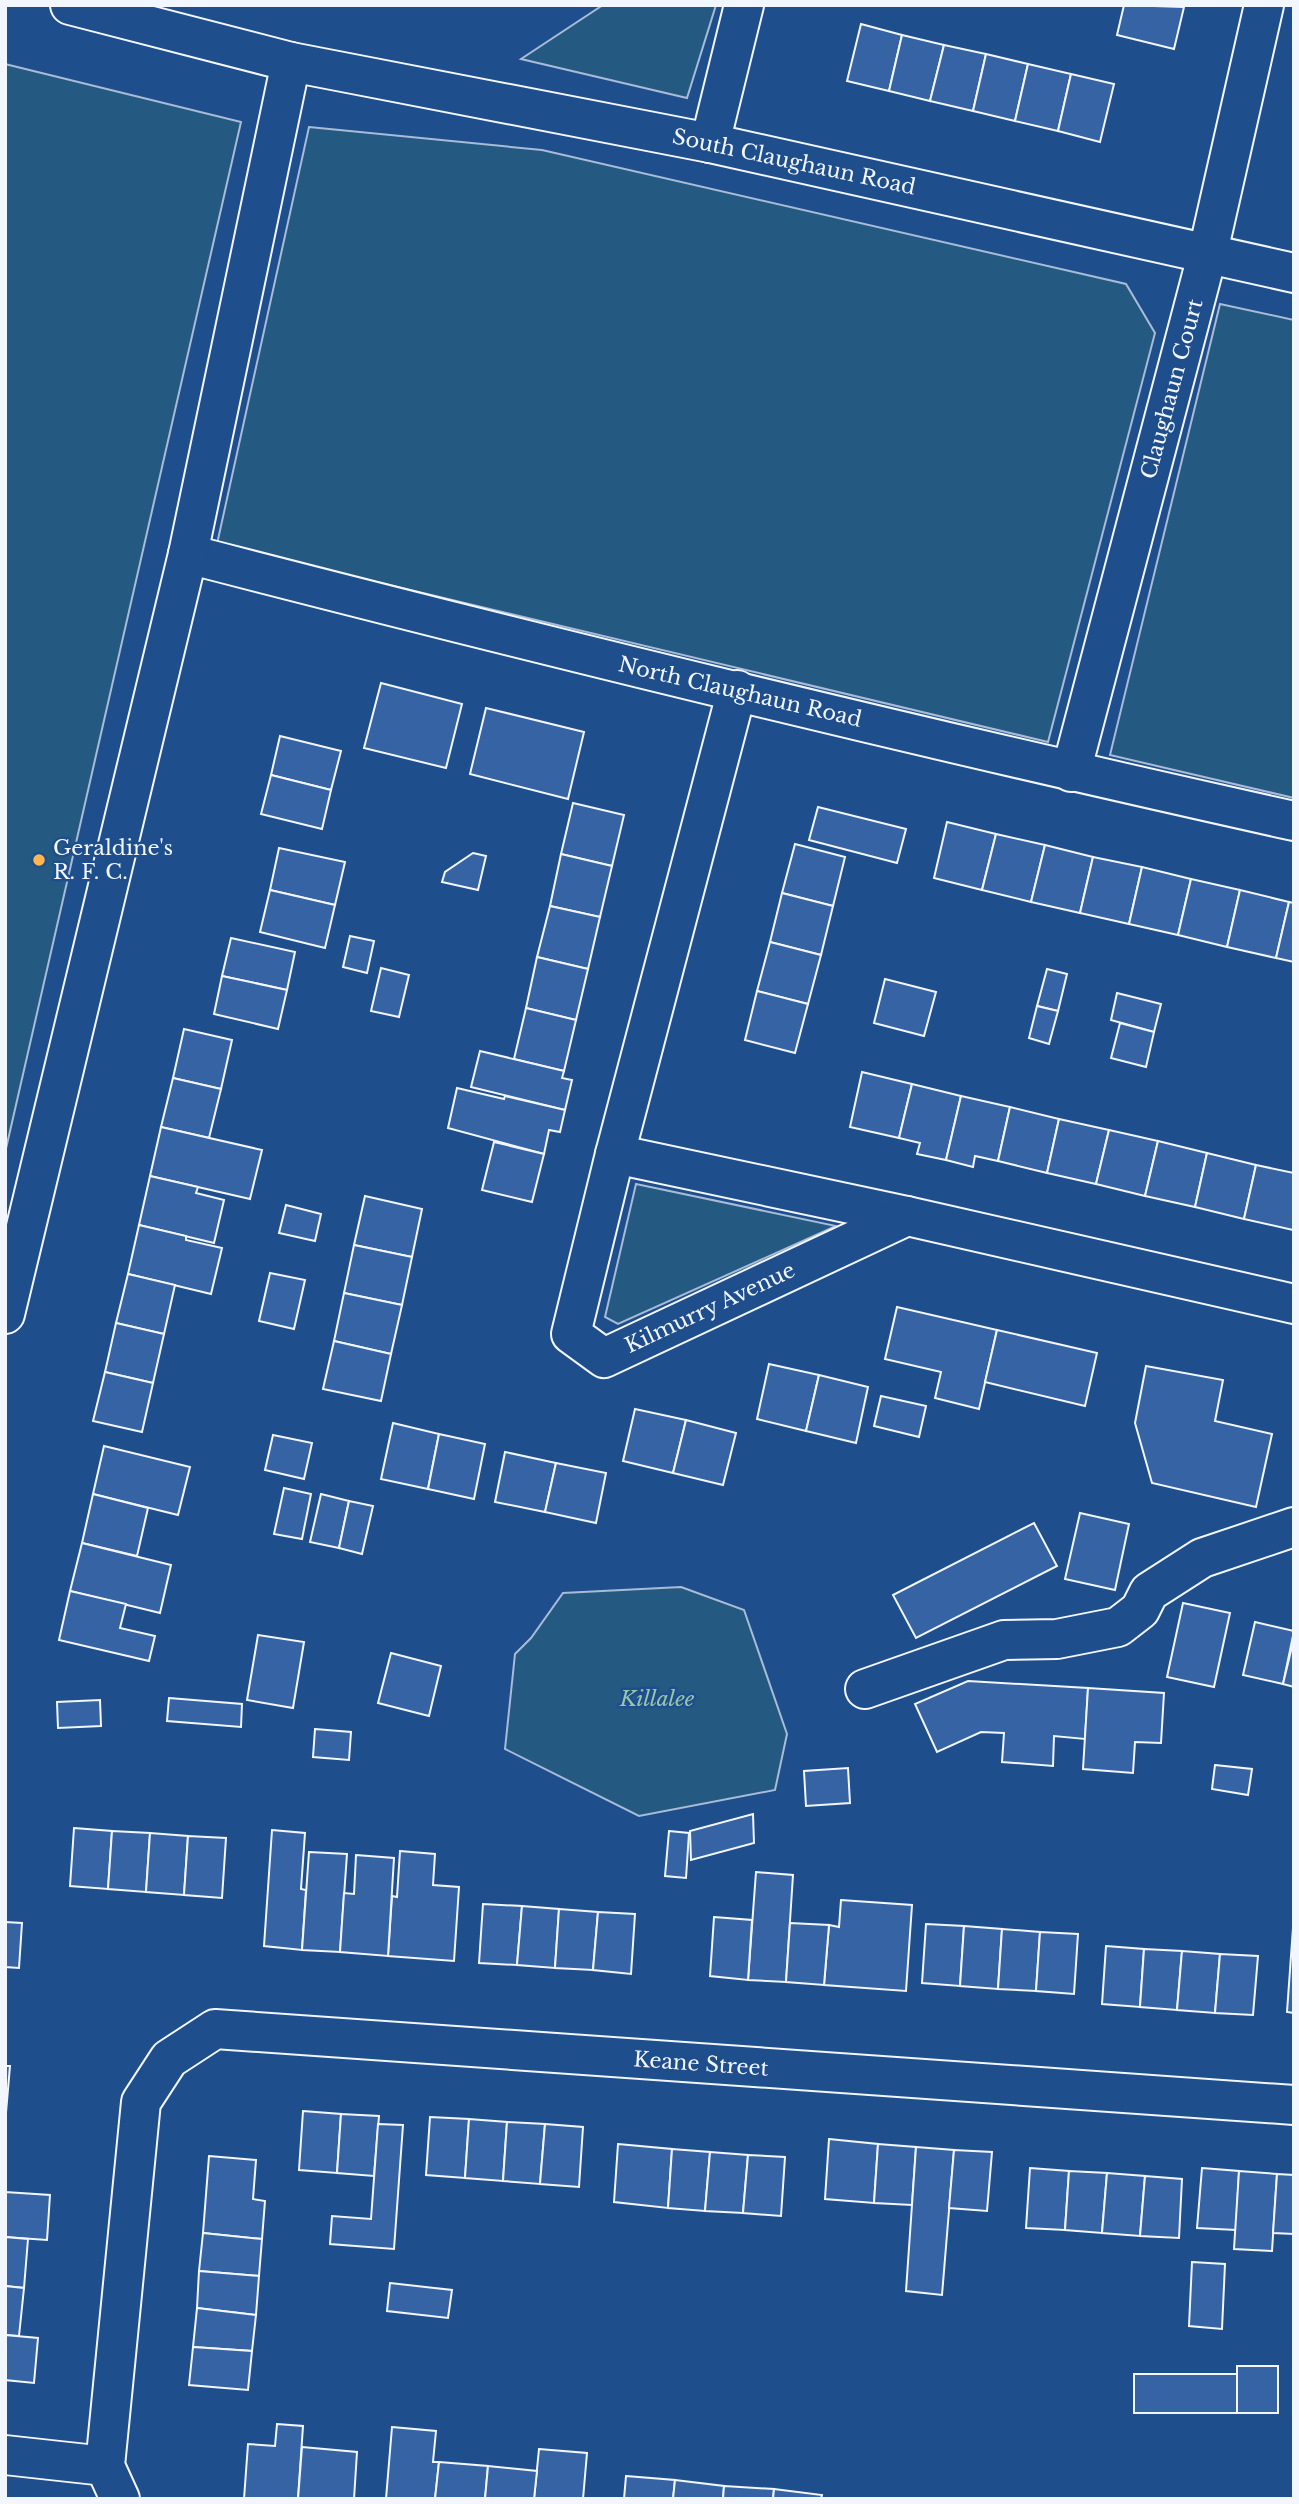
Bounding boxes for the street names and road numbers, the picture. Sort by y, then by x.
street label: South Claughaun Road [670,123,918,201]
street label: Claughaun Court [1135,296,1209,482]
street label: North Claughaun Road [616,651,864,733]
street label: Kilmurry Avenue [621,1257,799,1359]
street label: Keane Street [633,2046,769,2082]

